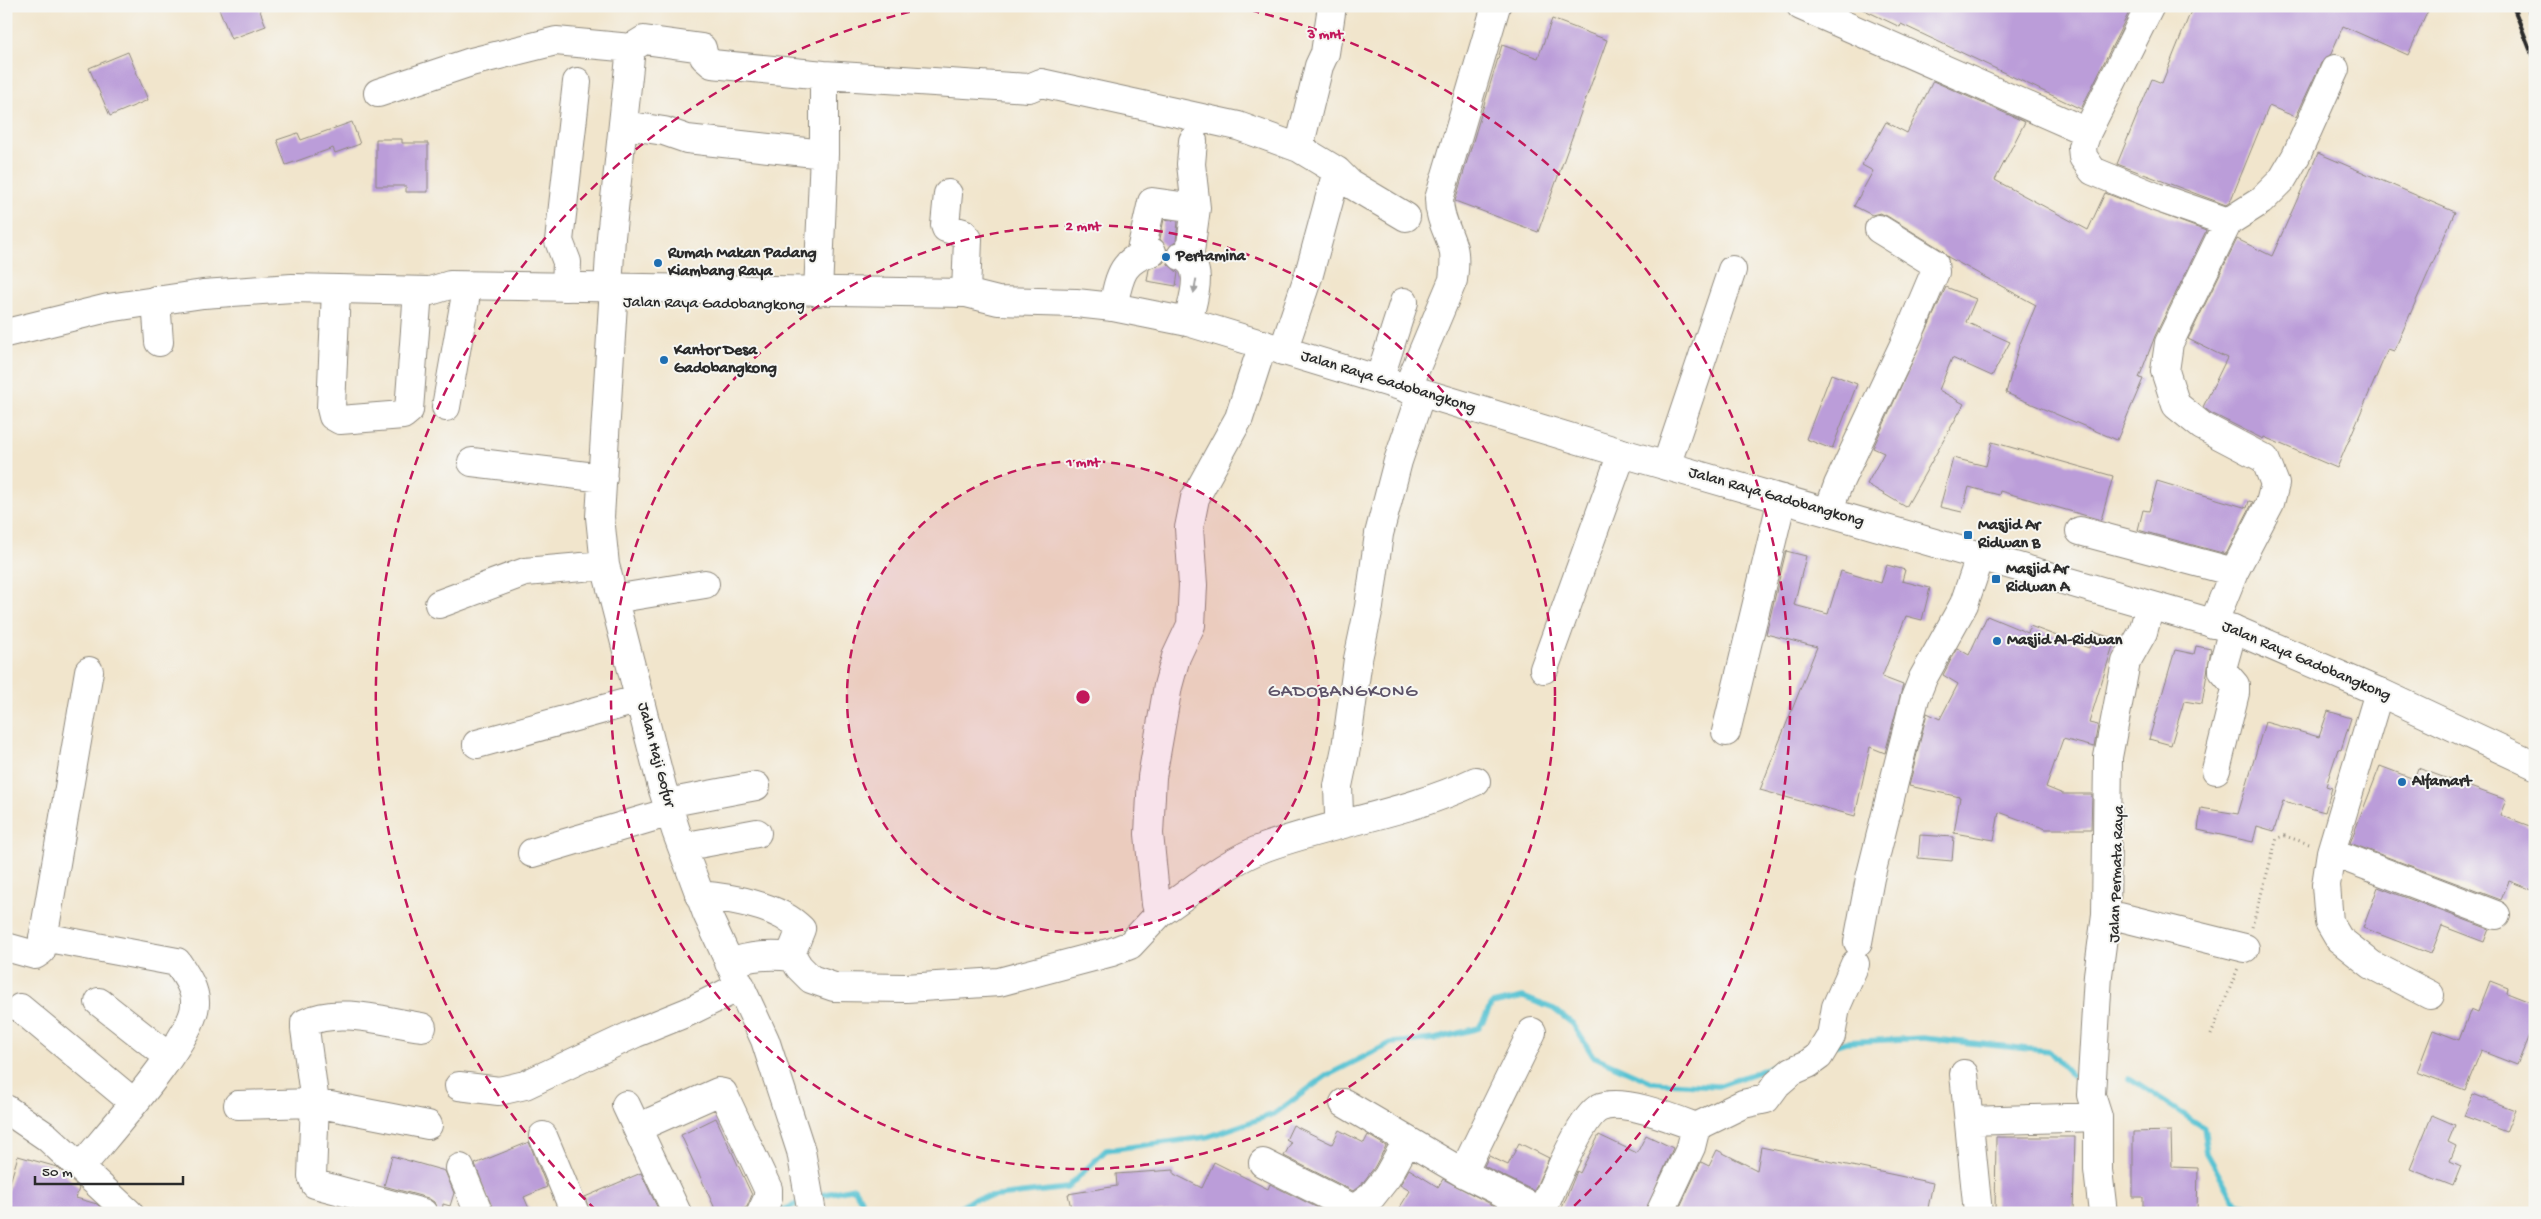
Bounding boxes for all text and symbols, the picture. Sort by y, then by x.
text: 3 mnt [1306,26,1344,44]
text: 2 mnt [1066,218,1102,236]
place label: Rumah Makan Padang Kiambang Raya [667,245,817,282]
place label: Pertamina [1175,248,1247,267]
marker: Pertamina [1160,251,1172,263]
marker: Rumah Makan Padang Kiambang Raya [652,257,664,269]
one-way arrow [1190,278,1198,294]
street label: Jalan Raya Gadobangkong [623,294,805,316]
place label: Kantor Desa Gadobangkong [673,342,777,379]
street label: Jalan Raya Gadobangkong [1298,347,1478,419]
marker: Kantor Desa Gadobangkong [658,354,670,366]
text: 1 mnt [1065,454,1102,472]
street label: Jalan Raya Gadobangkong [1686,464,1866,532]
place label: Masjid Ar Ridwan B [1977,517,2043,554]
marker: Masjid Ar Ridwan B [1962,529,1974,541]
place label: Masjid Ar Ridwan A [2005,561,2071,598]
marker: Masjid Ar Ridwan A [1990,573,2002,585]
street label: Jalan Raya Gadobangkong [2219,618,2393,706]
place label: Masjid Al-Ridwan [2007,632,2123,651]
marker: Masjid Al-Ridwan [1991,635,2003,647]
district label: GADOBANGKONG [1268,681,1418,704]
centre of rings [1074,688,1092,706]
street label: Jalan Haji Gofur [632,701,678,811]
place label: Alfamart [2411,772,2473,792]
marker: Alfamart [2396,776,2408,788]
street label: Jalan Permata Raya [2106,804,2130,943]
scale bar [35,1154,182,1186]
text: 50 m [42,1164,73,1182]

